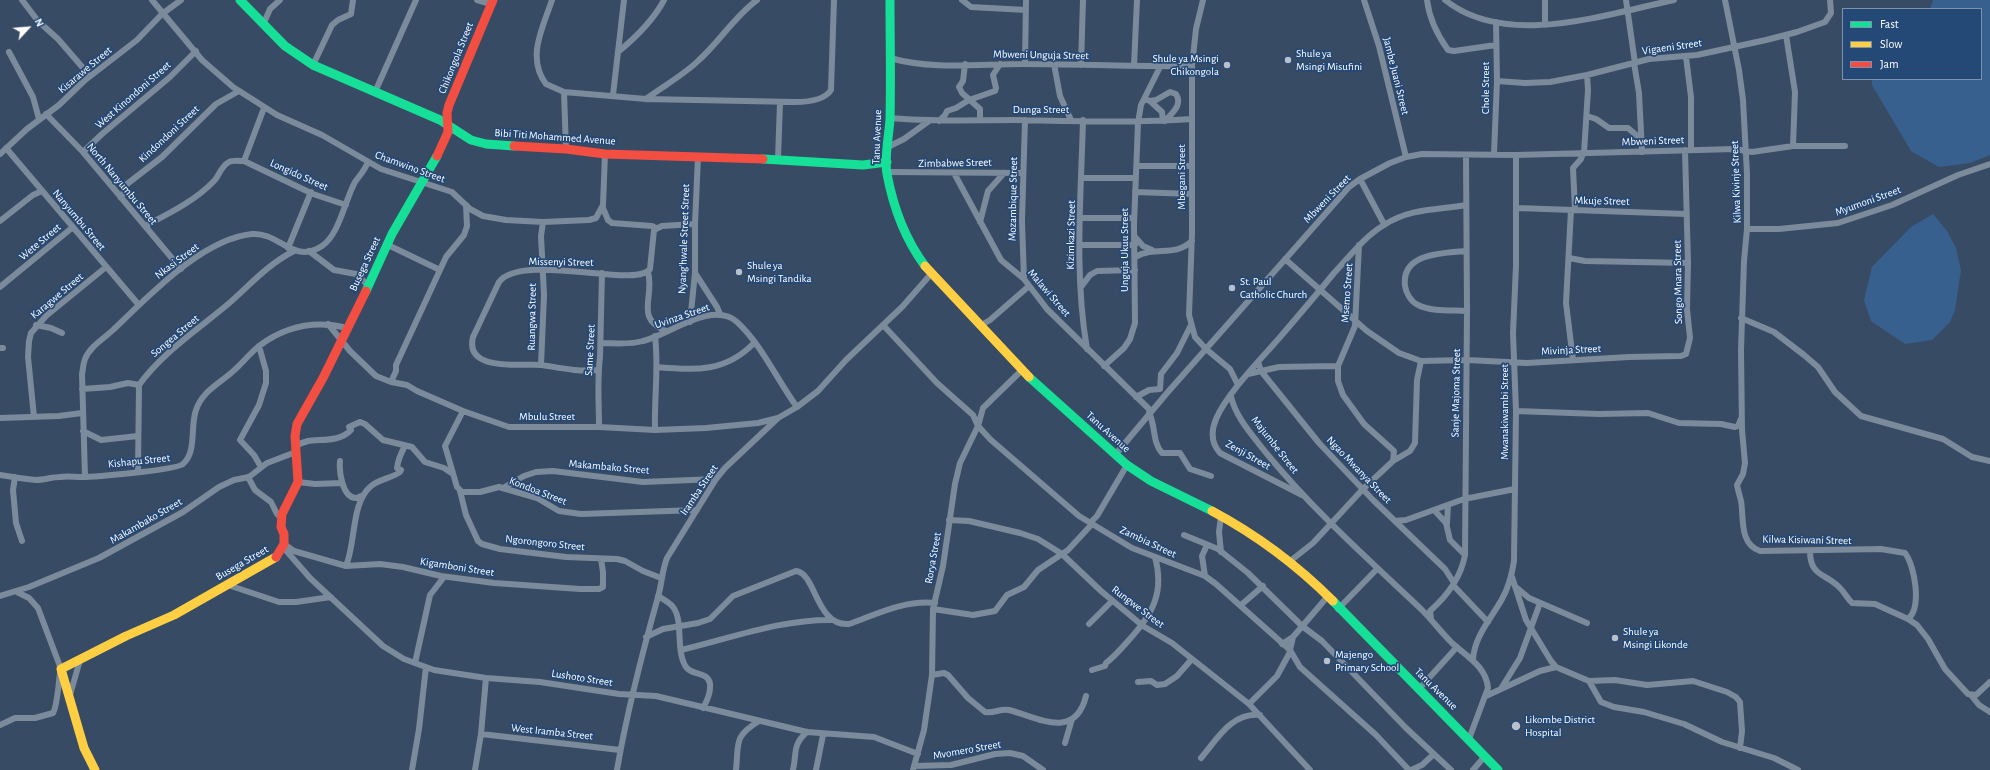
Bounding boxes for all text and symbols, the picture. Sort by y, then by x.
north arrow [8,8,48,48]
legend [1842,8,1982,80]
text: N [33,17,46,28]
text: Fast [1880,18,1899,30]
street label: Chikongola Street [436,20,476,96]
street label: Jambe Juani Street [1380,36,1412,116]
street label: Vigaeni Street [1641,36,1703,58]
text: Slow [1880,38,1902,50]
street label: Kisarawe Street [55,44,115,96]
place label: Shule ya Msingi Misufini [1296,47,1362,73]
street label: Mbweni Unguja Street [993,48,1089,62]
place label: Shule ya Msingi Chikongola [1152,52,1219,78]
marker: Shule ya Msingi Misufini [1283,55,1293,65]
street label: West Kinondoni Street [92,58,174,132]
text: Jam [1880,58,1899,70]
marker: Shule ya Msingi Chikongola [1222,60,1232,70]
street label: Chole Street [1479,62,1493,114]
street label: Kindondoni Street [136,103,202,165]
street label: Dunga Street [1013,103,1069,117]
street label: Tanu Avenue [869,109,885,165]
street label: Bibi Titi Mohammed Avenue [494,126,616,148]
street label: Mbweni Street [1622,133,1684,149]
street label: North Nanyumbu Street [84,140,160,228]
street label: Kilwa Kivinje Street [1728,140,1744,224]
street label: Mbegani Street [1175,144,1189,210]
street label: Chamwino Street [373,148,447,186]
street label: Longido Street [268,156,330,194]
street label: Zimbabwe Street [918,156,992,170]
street label: Mozambique Street [1006,157,1020,241]
street label: Mbweni Street [1301,172,1353,226]
street label: Myumoni Street [1833,183,1903,219]
street label: Nyang'hwale Street Street [675,184,693,294]
street label: Nanyumbu Street [50,187,108,253]
street label: Mkuje Street [1574,194,1630,208]
street label: Kizimkazi Street [1064,200,1078,270]
street label: Unguja Ukuu Street [1118,208,1132,292]
street label: Wete Street [16,221,64,263]
street label: Busega Street [347,235,383,293]
street label: Nkasi Street [152,240,202,282]
street label: Songo Mnara Street [1671,240,1685,324]
street label: Missenyi Street [528,255,594,269]
place label: Shule ya Msingi Tandika [747,259,811,285]
street label: Msemo Street [1338,263,1356,323]
street label: Malawi Street [1025,266,1073,320]
marker: Shule ya Msingi Tandika [734,267,744,277]
street label: Karagwe Street [28,270,86,322]
place label: St. Paul Catholic Church [1240,275,1307,301]
street label: Ruangwa Street [525,283,539,351]
marker: St. Paul Catholic Church [1227,283,1237,293]
street label: Uvinza Street [653,300,711,332]
street label: Songea Street [148,312,202,360]
street label: Same Street [582,324,598,376]
street label: Mivinja Street [1541,342,1601,358]
street label: Sanje Majoma Street [1449,348,1463,438]
street label: Mwanakiwambi Street [1498,364,1512,460]
street label: Tanu Avenue [1083,409,1133,455]
street label: Mbulu Street [519,410,575,424]
street label: Majumbe Street [1248,414,1302,476]
street label: Ngao Mwanya Street [1324,434,1394,506]
street label: Zenji Street [1223,437,1273,473]
street label: Kishapu Street [107,451,171,471]
street label: Makambako Street [568,457,650,477]
street label: Iramba Street [677,462,721,518]
street label: Kondoa Street [507,474,569,508]
street label: Makambako Street [108,495,184,547]
street label: Zambia Street [1118,523,1178,561]
street label: Rorya Street [922,531,944,585]
street label: Ngorongoro Street [505,532,585,554]
street label: Kilwa Kisiwani Street [1762,533,1852,547]
street label: Busega Street [213,543,271,583]
street label: Kigamboni Street [419,555,495,579]
street label: Rungwe Street [1109,583,1167,631]
place label: Shule ya Msingi Likonde [1623,625,1688,651]
marker: Shule ya Msingi Likonde [1610,633,1620,643]
place label: Majengo Primary School [1335,648,1399,674]
marker: Majengo Primary School [1322,656,1332,666]
street label: Tanu Avenue [1412,665,1460,713]
street label: Lushoto Street [550,667,614,689]
place label: Likombe District Hospital [1525,713,1595,739]
marker: Likombe District Hospital [1510,720,1522,732]
street label: West Iramba Street [510,721,594,743]
street label: Mvomero Street [932,738,1002,762]

